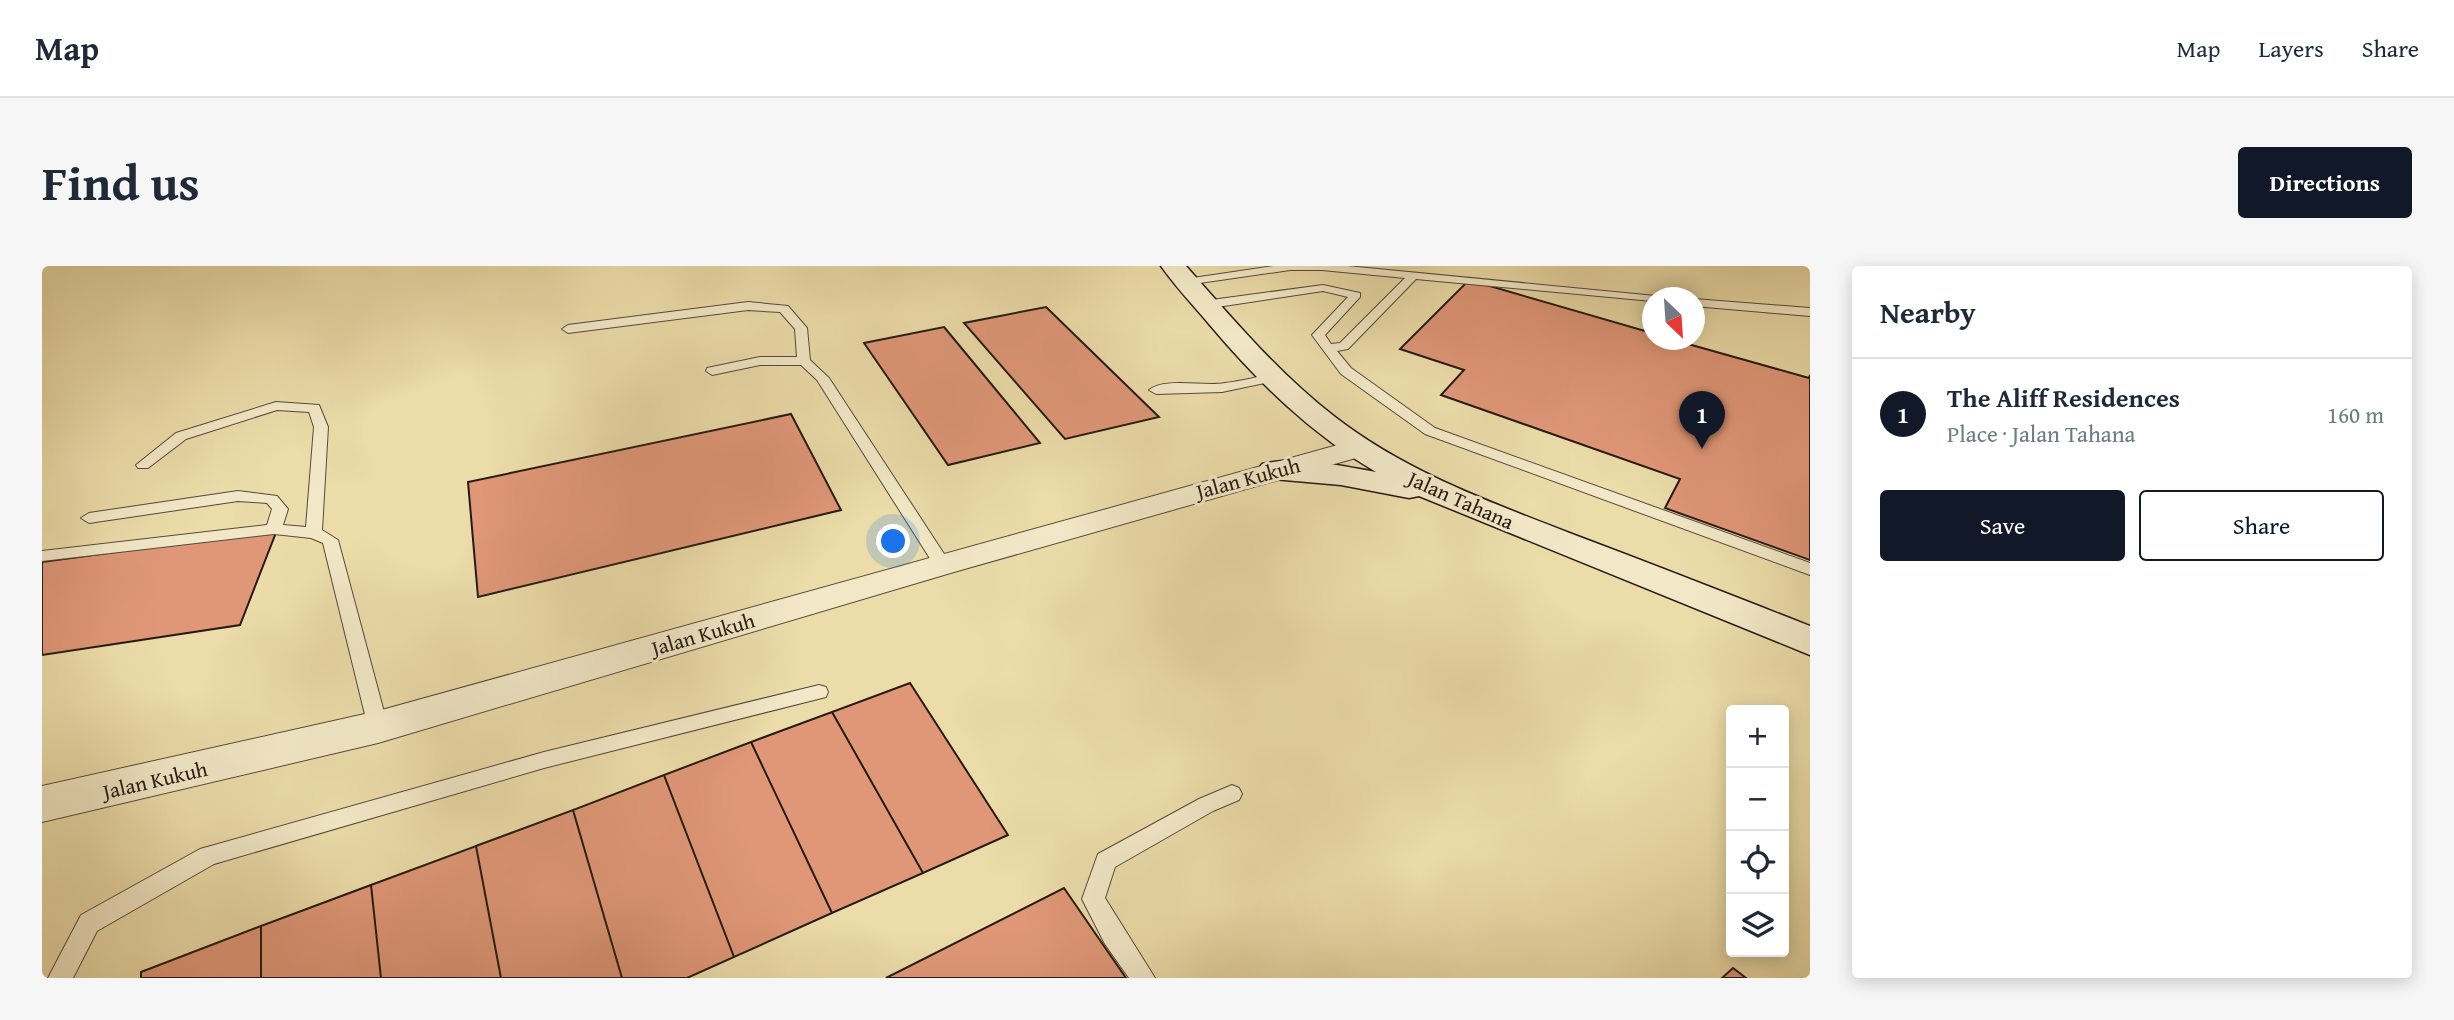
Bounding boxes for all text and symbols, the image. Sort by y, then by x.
text: Map [35,24,99,72]
text: Map [2177,31,2220,66]
text: Layers [2258,31,2324,66]
text: Share [2362,31,2419,66]
text: Find us [42,146,200,218]
button: Directions [2238,147,2412,218]
north arrow [1642,287,1705,350]
text: Nearby [1880,290,1976,334]
text: The Aliff Residences [1947,378,2180,417]
pin: 1 [1679,391,1725,449]
text: 1 [1897,398,1909,431]
text: 160 m [2327,398,2384,431]
text: Place · Jalan Tahana [1947,417,2136,450]
street label: Jalan Kukuh [1190,449,1304,508]
street label: Jalan Tahana [1400,462,1519,537]
button: Save [1880,490,2125,561]
button: Share [2139,490,2384,561]
your location [876,524,910,558]
street label: Jalan Kukuh [645,604,759,664]
map controls [1726,705,1789,957]
button: + [1726,705,1789,768]
street label: Jalan Kukuh [97,753,211,808]
button: − [1726,768,1789,831]
button: locate [1726,831,1789,894]
button: layers [1726,894,1789,957]

